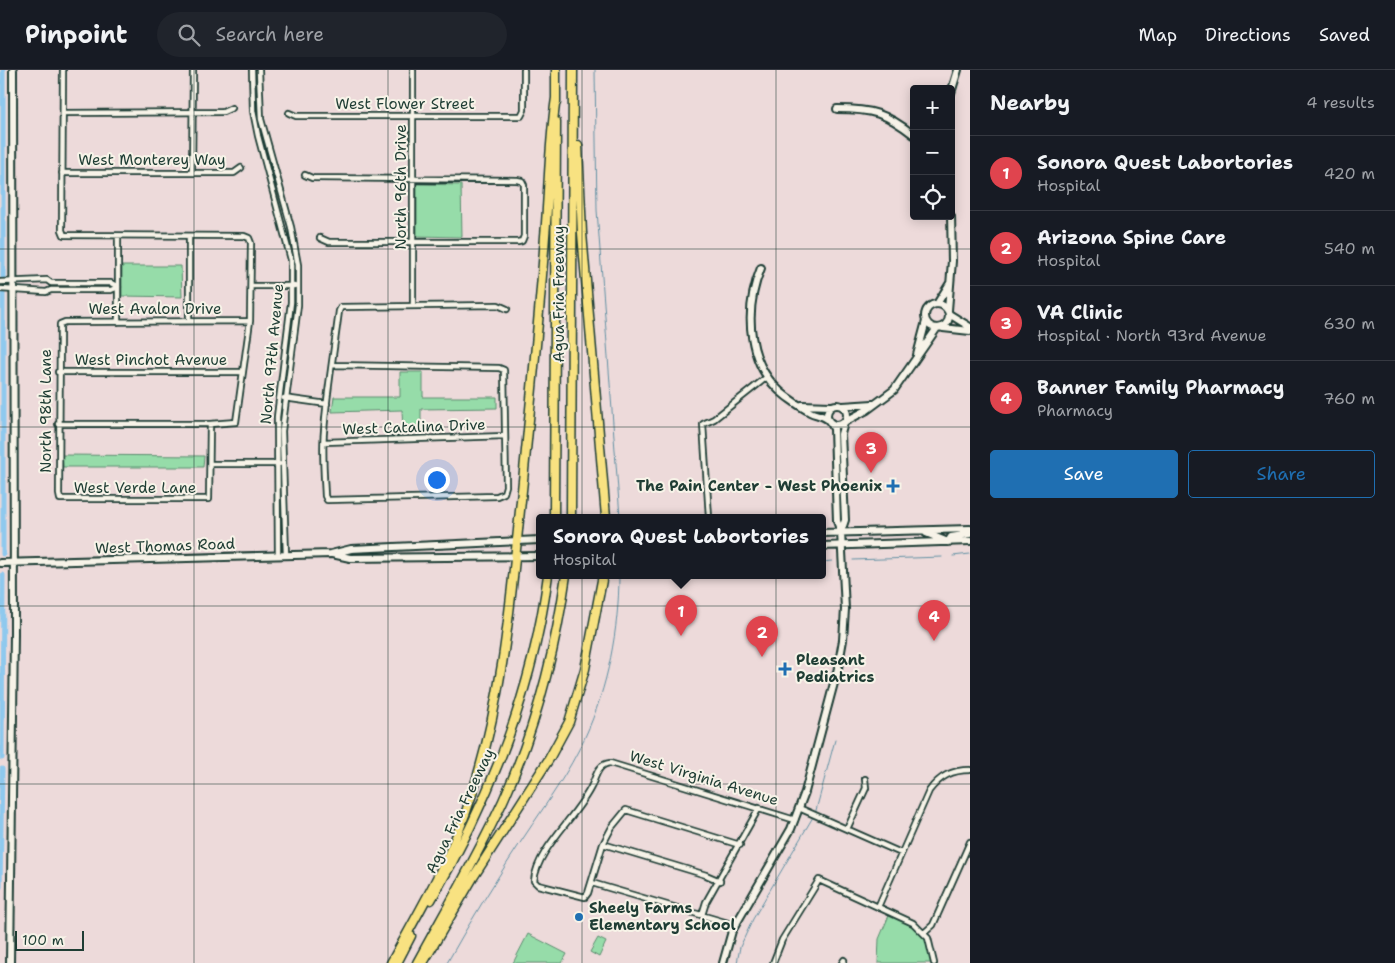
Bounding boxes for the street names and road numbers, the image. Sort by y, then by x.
street label: West Flower Street [335,94,475,114]
street label: North 96th Drive [391,124,411,250]
street label: West Monterey Way [78,150,226,170]
street label: Agua Fria Freeway [549,226,569,362]
street label: North 97th Avenue [256,283,288,425]
street label: West Avalon Drive [88,299,222,319]
street label: North 98th Lane [36,349,56,473]
street label: West Pinchot Avenue [75,350,227,370]
street label: West Catalina Drive [342,415,486,439]
street label: West Verde Lane [74,478,196,498]
street label: West Thomas Road [95,534,236,558]
street label: Agua Fria Freeway [421,745,499,877]
street label: West Virginia Avenue [627,746,781,810]

